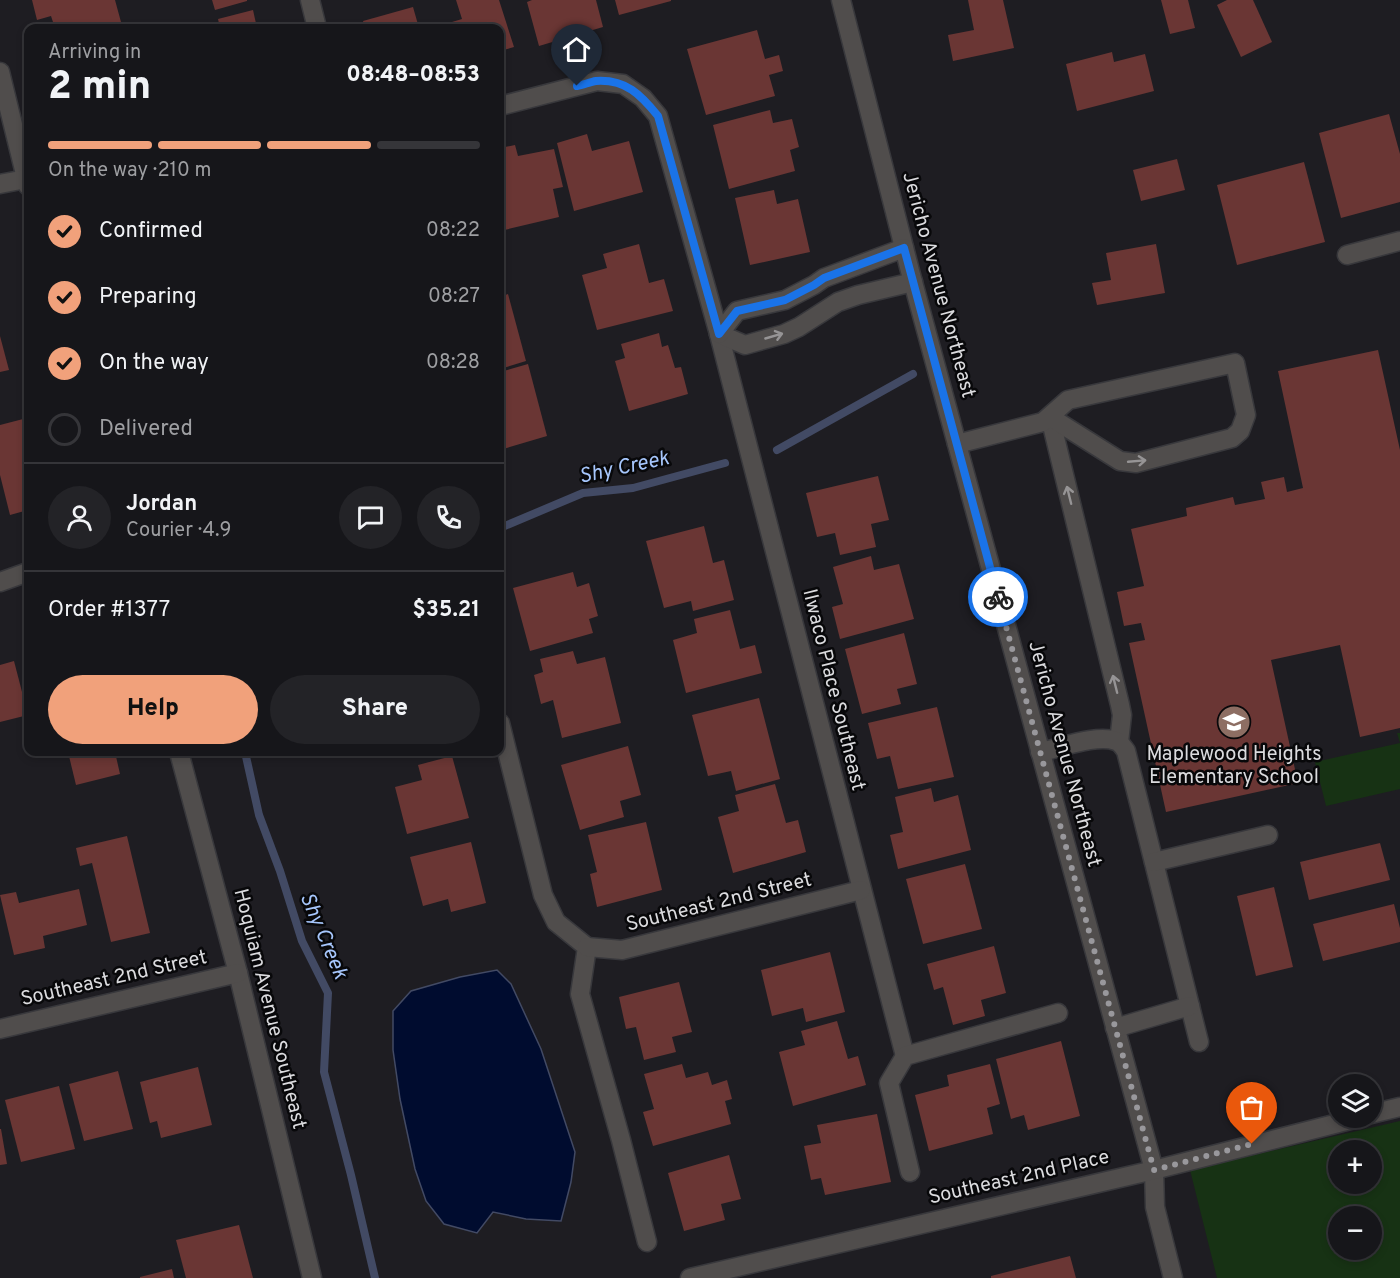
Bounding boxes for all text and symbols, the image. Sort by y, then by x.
pin [551,24,602,86]
icon: home [560,33,593,66]
text: Arriving in [48,40,141,66]
text: 08:48–08:53 [346,62,480,89]
text: 2 min [48,64,151,113]
text: On the way · 210 m [48,158,212,184]
street label: Jericho Avenue Northeast [895,169,981,401]
icon: check [48,215,81,248]
text: Confirmed [99,218,203,245]
text: 08:22 [426,218,480,244]
icon: check [48,281,81,314]
text: Preparing [99,284,197,311]
text: 08:27 [428,284,480,310]
one-way arrow [764,330,783,341]
icon: check [48,347,81,380]
text: On the way [99,350,209,377]
text: 08:28 [426,350,480,376]
text: Delivered [99,416,193,443]
water label: Shy Creek [576,445,672,491]
one-way arrow [1127,455,1146,466]
button: person [48,486,111,549]
button: chat [339,486,402,549]
button: phone [417,486,480,549]
one-way arrow [1062,486,1074,505]
text: Jordan [126,491,197,518]
text: Courier · 4.9 [126,518,231,544]
courier [968,567,1028,627]
icon: bike [982,581,1015,614]
street label: Ilwaco Place Southeast [795,587,871,793]
text: Order #1377 [48,597,170,624]
text: $35.21 [412,597,480,624]
street label: Jericho Avenue Northeast [1021,638,1107,870]
button: Help [48,675,258,744]
button: Share [270,675,480,744]
one-way arrow [1108,675,1120,694]
school or university icon: Maplewood Heights Elementary School [1216,704,1252,740]
place label: Maplewood Heights Elementary School [1146,742,1322,791]
street label: Southeast 2nd Street [624,867,814,939]
street label: Hoquiam Avenue Southeast [227,886,311,1132]
water label: Shy Creek [293,889,353,984]
street label: Southeast 2nd Street [18,945,210,1013]
map controls [1328,1074,1382,1260]
button: layers [1328,1074,1382,1128]
pin [1226,1082,1277,1144]
icon: bag [1235,1091,1268,1124]
button: + [1328,1140,1382,1194]
street label: Southeast 2nd Place [926,1145,1112,1211]
button: − [1328,1206,1382,1260]

